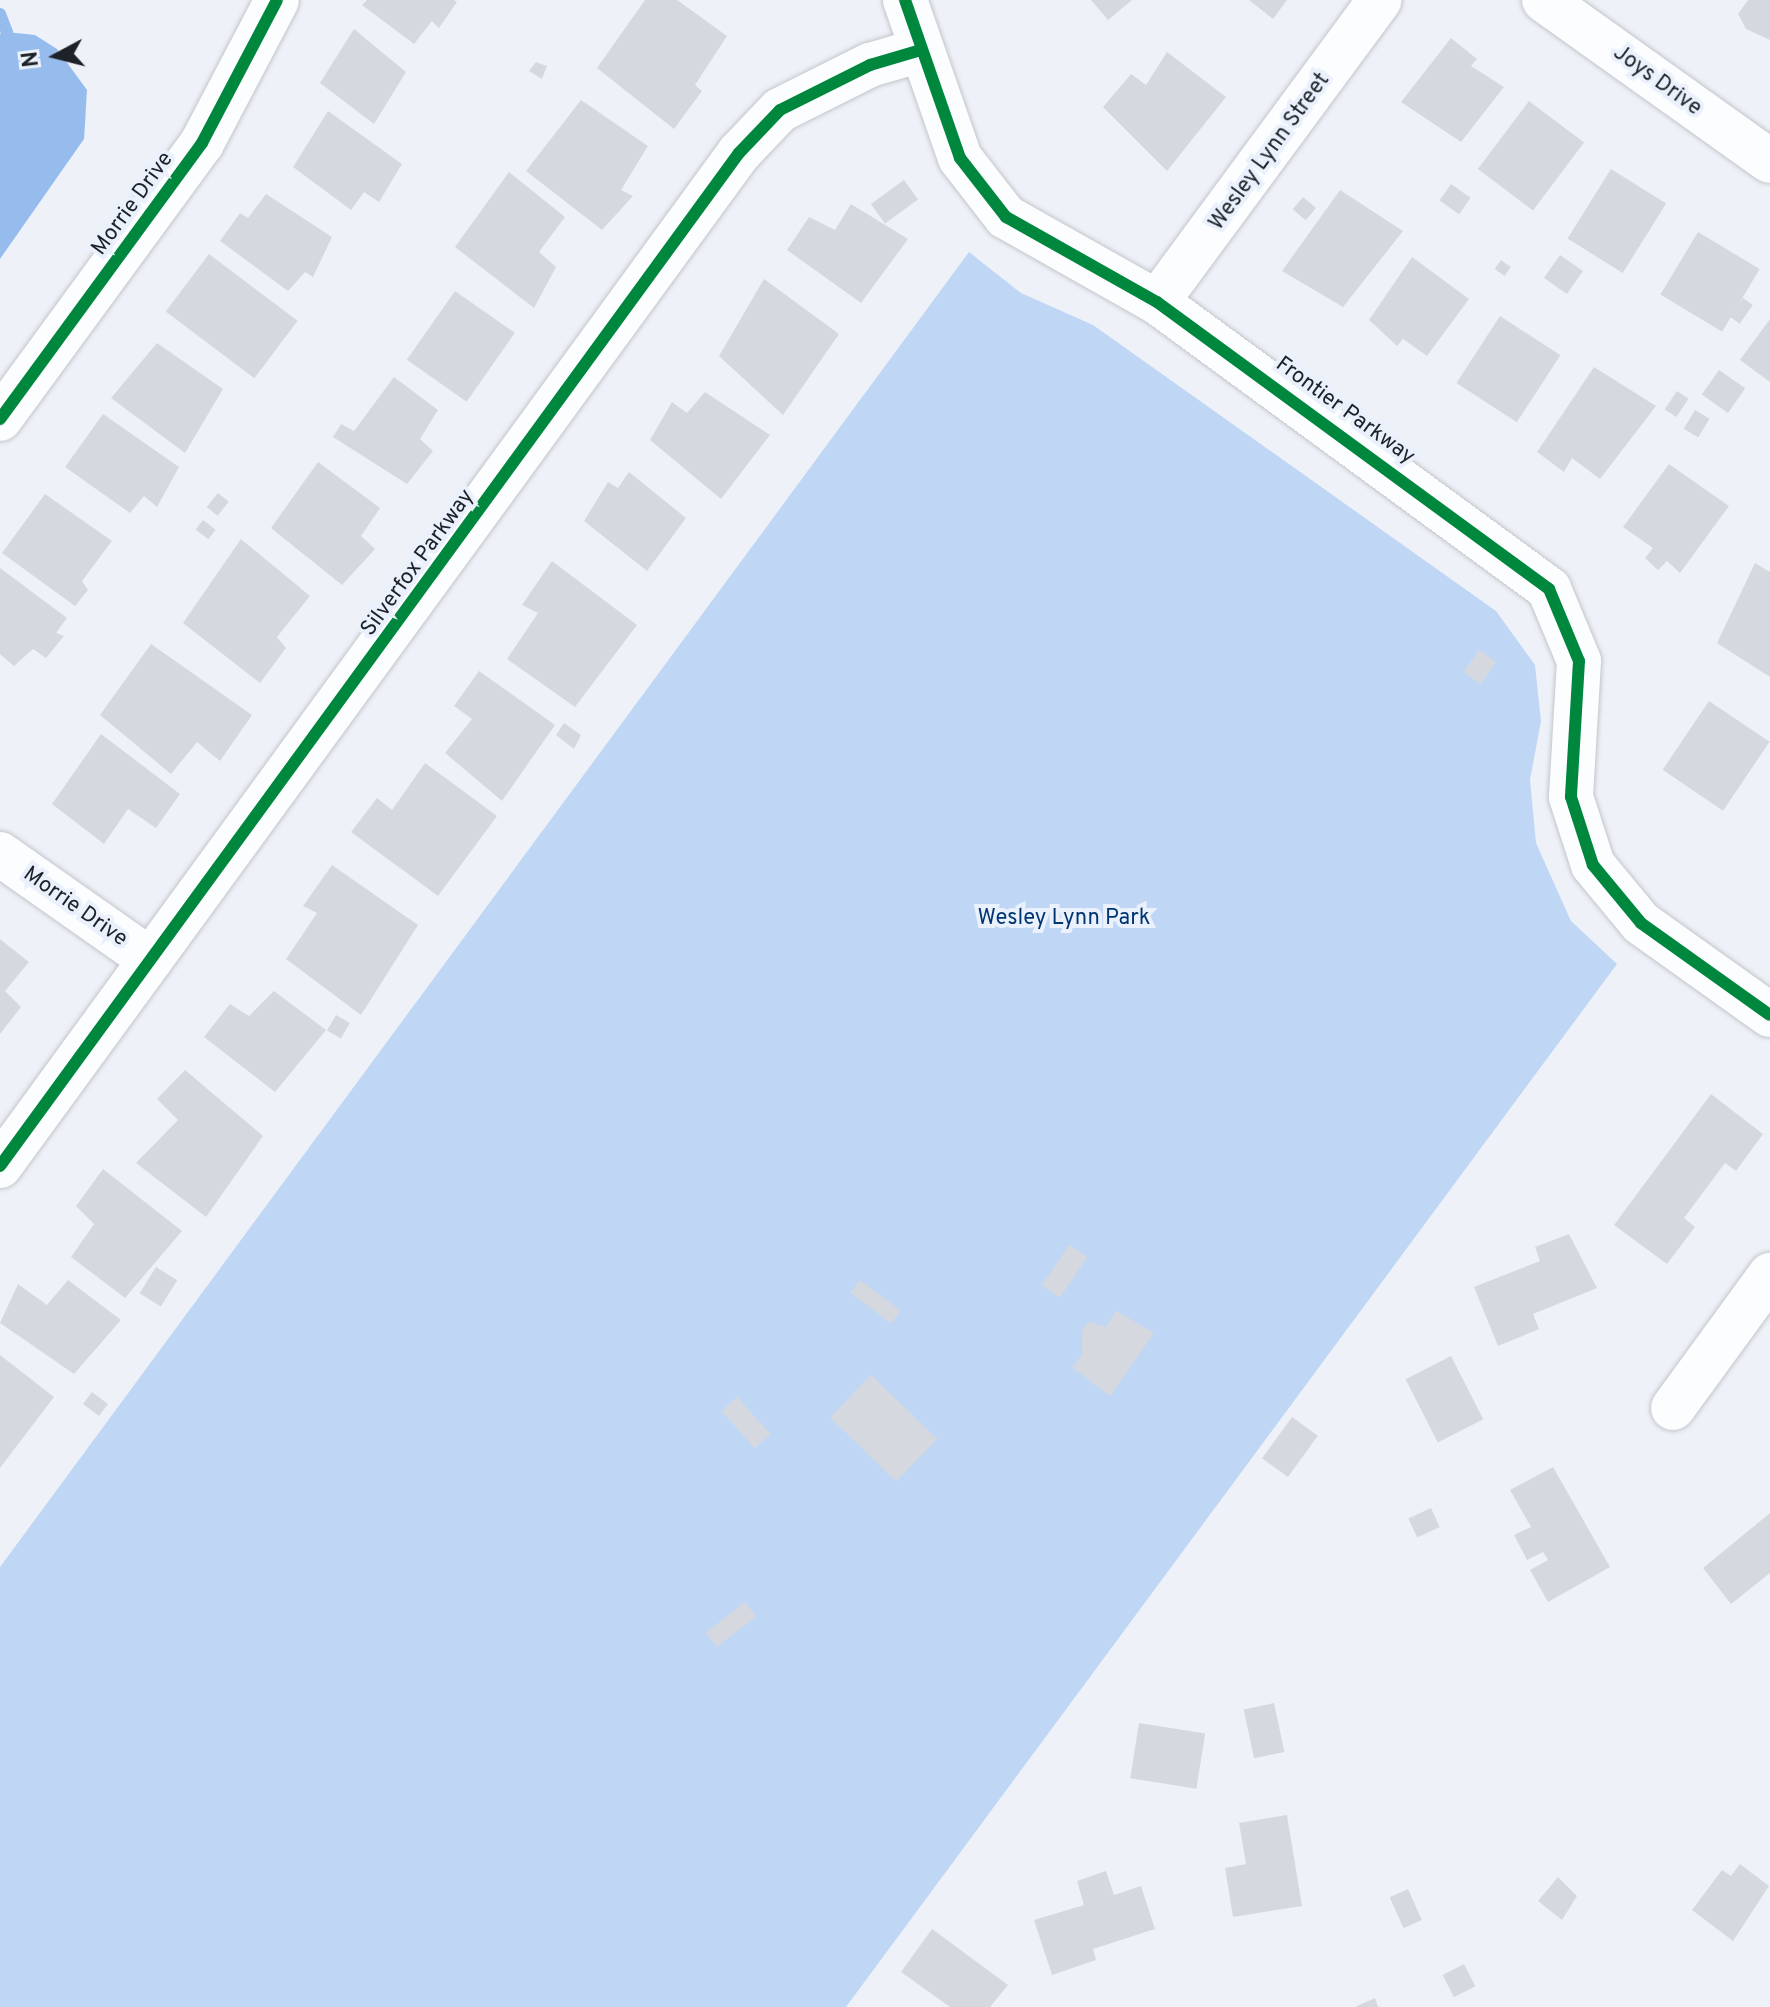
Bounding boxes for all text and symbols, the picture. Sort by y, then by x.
north arrow [16,16,96,96]
street label: Joys Drive [1608,40,1706,122]
text: N [17,50,46,68]
street label: Wesley Lynn Street [1204,68,1336,236]
street label: Morrie Drive [87,147,179,261]
street label: Frontier Parkway [1270,352,1420,470]
street label: Silverfox Parkway [356,484,480,642]
street label: Morrie Drive [18,861,132,953]
park label: Wesley Lynn Park [978,906,1150,932]

